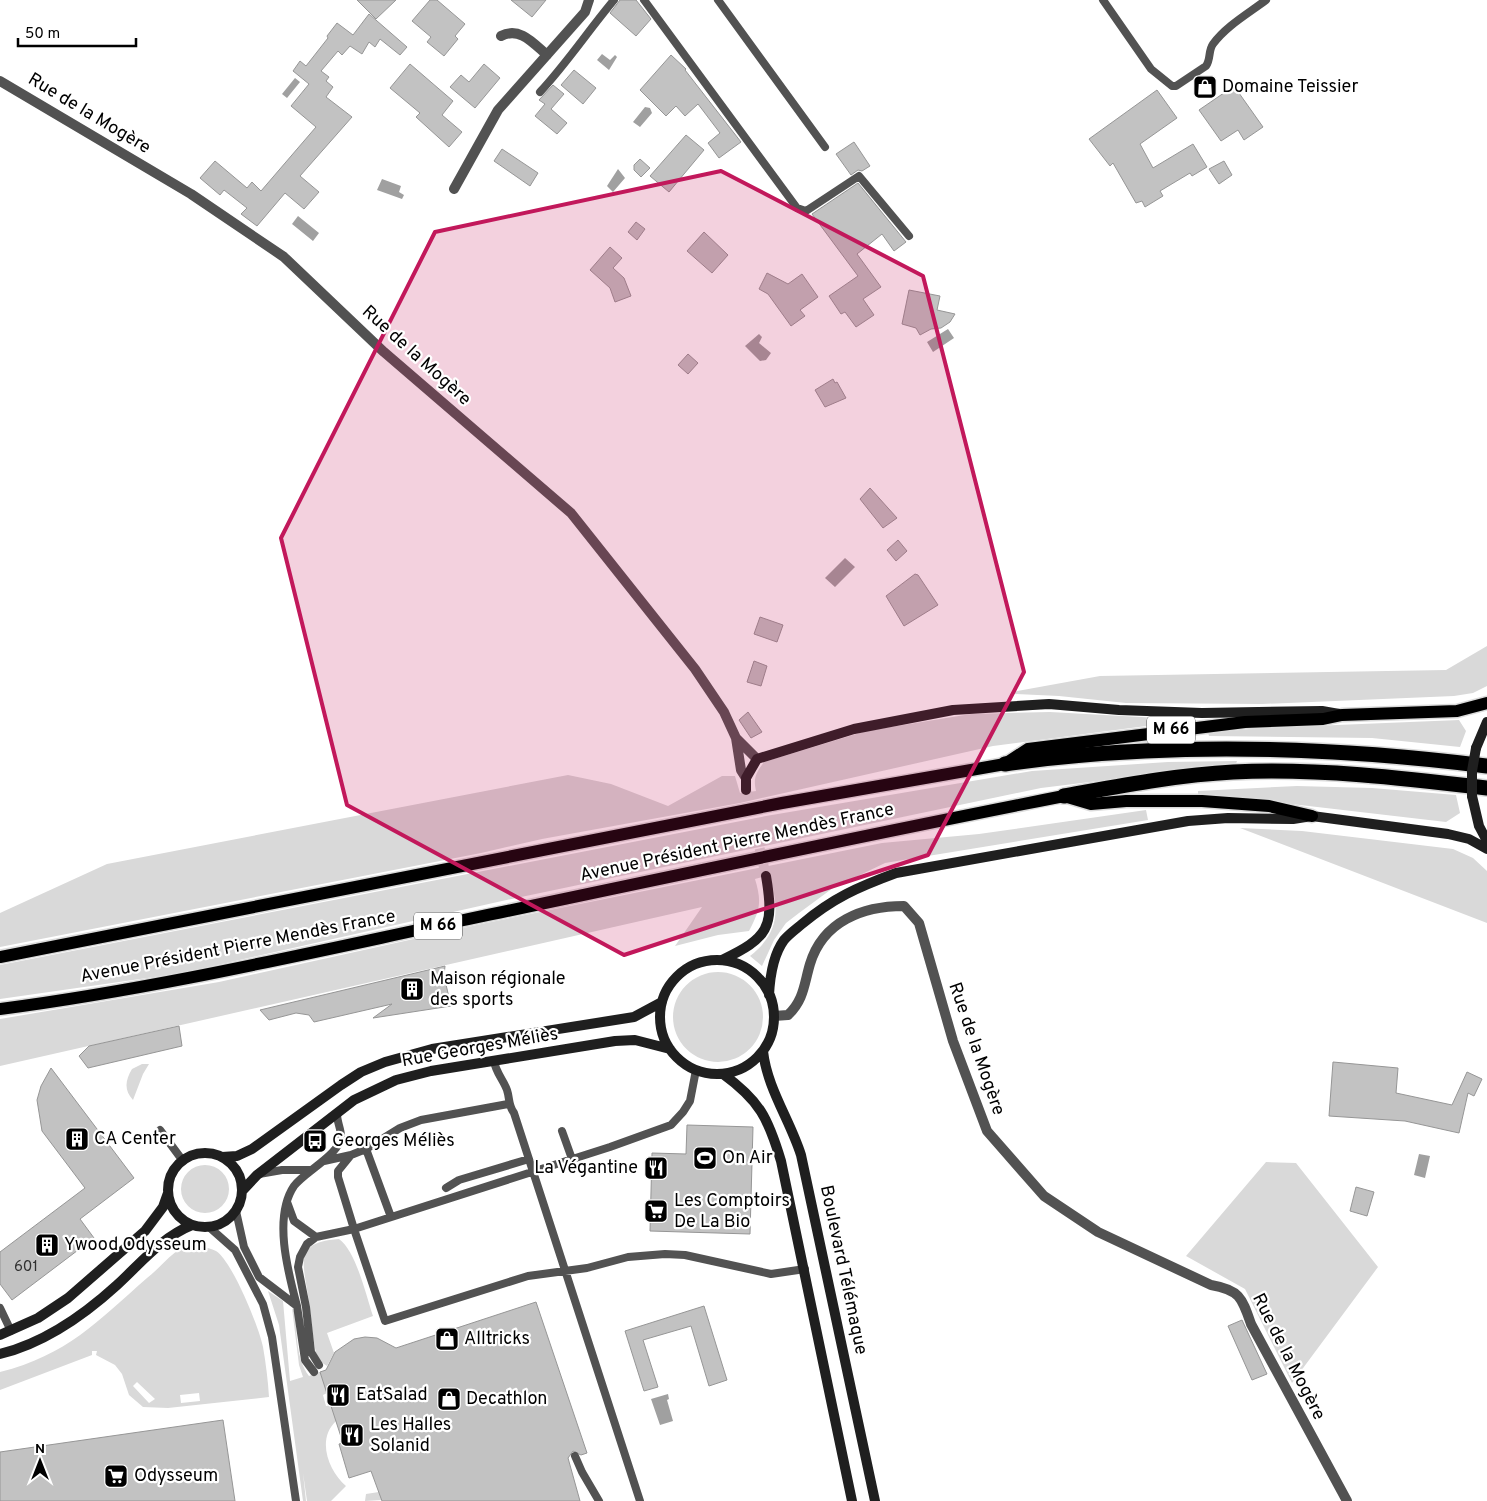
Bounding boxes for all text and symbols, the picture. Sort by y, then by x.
scale bar [18,15,135,47]
text: 50 m [25,25,60,44]
street label: Rue de la Mogère [23,68,155,160]
shop icon: Domaine Teissier [1192,74,1218,100]
place label: Domaine Teissier [1222,76,1358,99]
street label: Rue de la Mogère [357,301,475,411]
road number: M 66 [1147,716,1195,744]
street label: Avenue Président Pierre Mendès France [578,798,896,888]
street label: Avenue Président Pierre Mendès France [78,905,398,989]
road number: M 66 [414,912,462,939]
place label: Maison régionale des sports [430,968,566,1012]
building icon: Maison régionale des sports [399,976,425,1002]
street label: Rue de la Mogère [942,979,1010,1119]
street label: Rue Georges Méliès [400,1023,560,1073]
building icon: CA Center [64,1126,90,1152]
place label: CA Center [94,1128,176,1151]
bus stop icon: Georges Méliès [302,1128,328,1154]
place label: Georges Méliès [332,1130,455,1153]
sports icon: On Air [692,1145,718,1171]
place label: On Air [722,1147,773,1170]
restaurant icon: La Végantine [643,1155,669,1181]
place label: La Végantine [534,1157,638,1180]
street label: Boulevard Télémaque [814,1183,872,1357]
place label: Les Comptoirs De La Bio [674,1190,790,1234]
supermarket icon: Les Comptoirs De La Bio [643,1198,669,1224]
building icon: Ywood Odysseum [34,1232,60,1258]
place label: Ywood Odysseum [64,1234,207,1257]
house number: 601 [14,1258,38,1277]
street label: Rue de la Mogère [1246,1290,1330,1424]
shop icon: Alltricks [434,1326,460,1352]
place label: Alltricks [464,1328,530,1351]
restaurant icon: EatSalad [325,1382,351,1408]
place label: EatSalad [356,1384,428,1407]
shop icon: Decathlon [436,1386,462,1412]
place label: Decathlon [466,1388,548,1411]
place label: Les Halles Solanid [370,1414,451,1458]
restaurant icon: Les Halles Solanid [339,1422,365,1448]
north arrow [15,1436,65,1486]
text: N [35,1441,45,1458]
supermarket icon: Odysseum [103,1463,129,1489]
place label: Odysseum [134,1465,218,1488]

